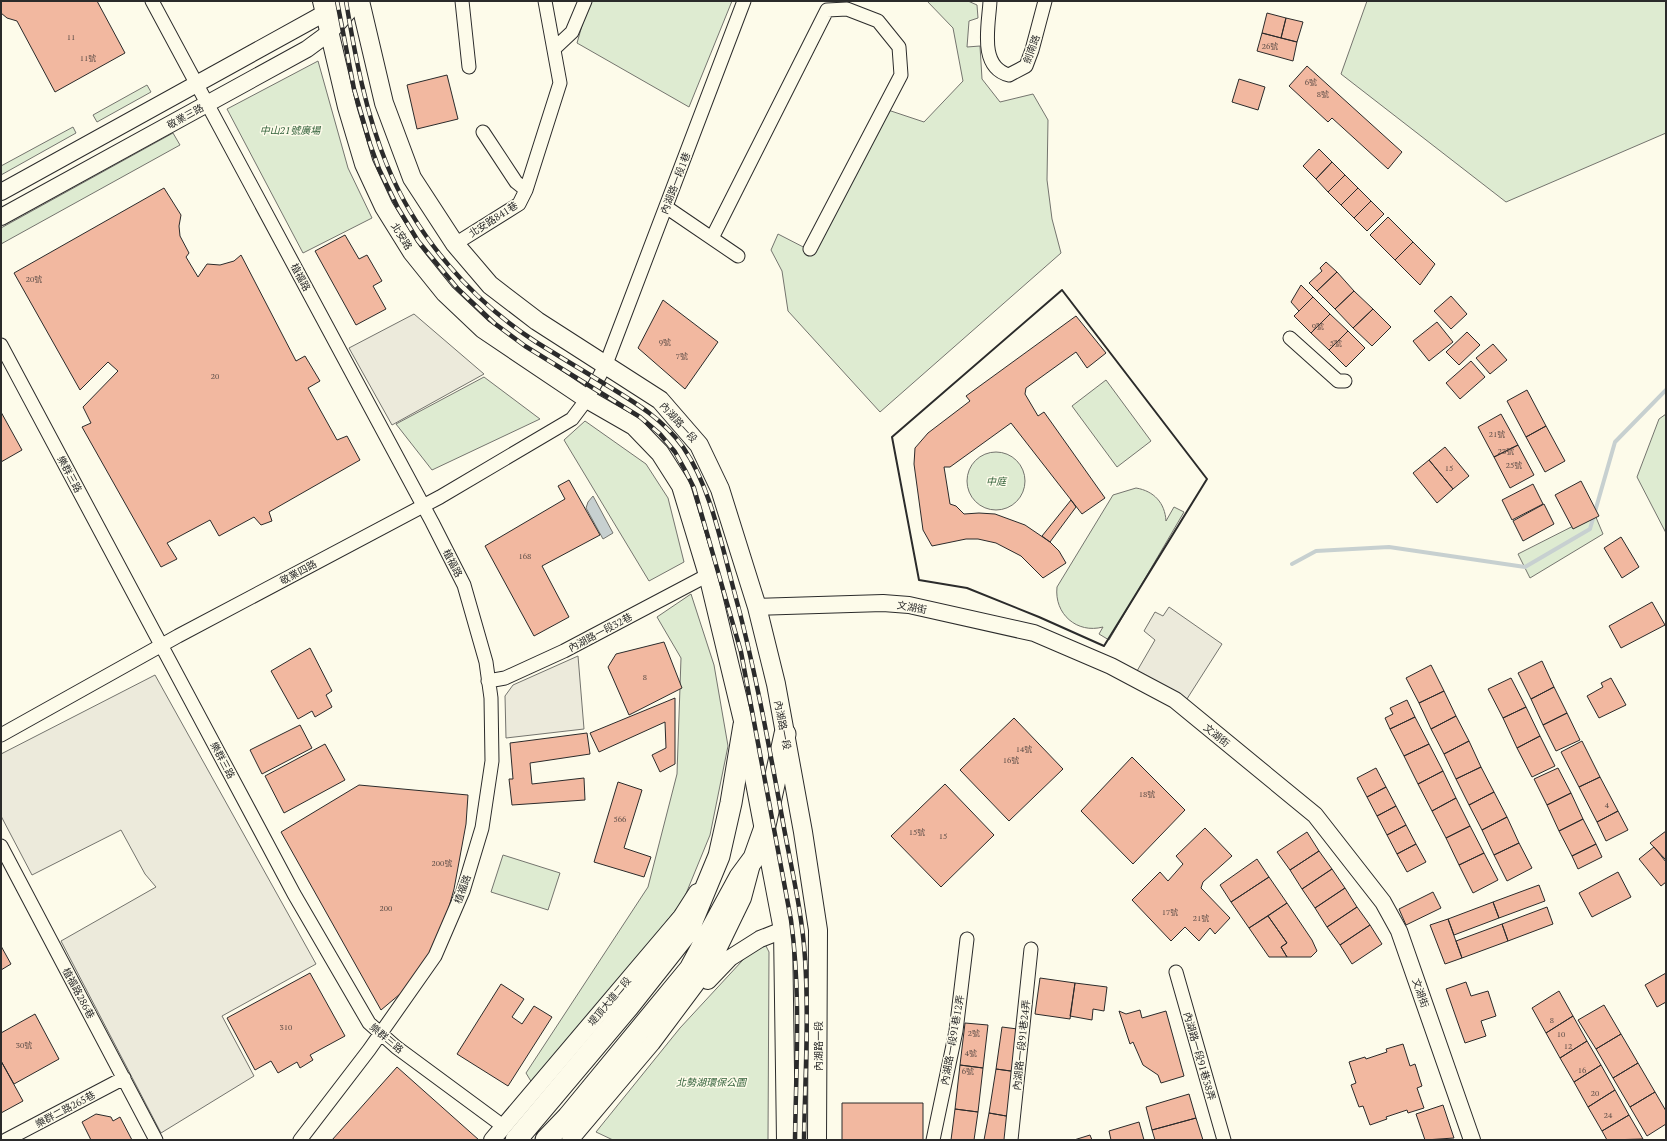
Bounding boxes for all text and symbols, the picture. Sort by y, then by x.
house number: 11 [67,32,75,42]
street label: 劍南路 [1020,33,1043,65]
house number: 26號 [1262,41,1278,51]
house number: 11號 [80,53,96,63]
house number: 6號 [1305,77,1317,87]
house number: 8號 [1317,89,1329,99]
street label: 敬業三路 [165,101,206,132]
park label: 中山21號廣場 [260,124,321,137]
street label: 內湖路一段1巷 [658,150,693,216]
street label: 北安路841巷 [466,199,520,240]
street label: 北安路 [388,220,415,252]
street label: 植福路 [288,261,313,294]
house number: 20號 [26,274,42,284]
house number: 9號 [1312,321,1324,331]
house number: 9號 [659,337,671,347]
house number: 5號 [1330,338,1342,348]
house number: 7號 [676,351,688,361]
house number: 20 [211,371,219,381]
street label: 內湖路一段 [657,399,700,445]
house number: 21號 [1489,429,1505,439]
house number: 23號 [1498,446,1514,456]
street label: 樂群三路 [54,454,85,495]
house number: 25號 [1506,460,1522,470]
house number: 15 [1445,463,1453,473]
park label: 中庭 [986,475,1008,488]
street label: 植福路 [440,547,465,580]
house number: 168 [519,551,531,561]
street label: 敬業四路 [278,557,319,588]
street label: 文湖街 [896,598,928,616]
street label: 內湖路一段32巷 [566,610,634,655]
house number: 8 [643,672,647,682]
street label: 內湖路一段 [771,699,794,751]
street label: 文湖街 [1201,721,1232,750]
street label: 樂群三路 [207,740,238,781]
house number: 14號 [1016,744,1032,754]
house number: 16號 [1003,755,1019,765]
house number: 18號 [1139,789,1155,799]
house number: 4 [1605,800,1610,810]
house number: 566 [614,814,627,824]
house number: 15號 [909,827,925,837]
house number: 15 [939,831,947,841]
house number: 200號 [432,858,452,868]
street label: 植福路 [451,873,474,905]
house number: 200 [380,903,392,913]
house number: 17號 [1162,907,1178,917]
house number: 21號 [1193,913,1209,923]
street label: 植福路286巷 [60,965,97,1021]
street label: 堤頂大道二段 [585,974,634,1028]
street label: 文湖街 [1409,977,1432,1009]
street label: 內湖路一段91巷12弄 [938,994,967,1086]
street label: 內湖路一段91巷24弄 [1010,999,1033,1091]
street label: 內湖路一段91巷38弄 [1181,1010,1218,1102]
house number: 8 [1550,1015,1554,1025]
street label: 樂群三路 [367,1021,406,1056]
street label: 內湖路一段 [812,1021,825,1071]
house number: 310 [280,1022,292,1032]
house number: 2號 [968,1028,980,1038]
house number: 10 [1557,1029,1565,1039]
house number: 30號 [16,1040,32,1050]
house number: 12 [1564,1041,1572,1051]
house number: 4號 [965,1048,977,1058]
house number: 16 [1578,1065,1587,1075]
house number: 6號 [962,1066,974,1076]
park label: 北勢湖環保公園 [676,1076,748,1089]
street label: 樂群二路265巷 [33,1088,97,1131]
house number: 20 [1591,1088,1599,1098]
house number: 24 [1604,1110,1613,1120]

